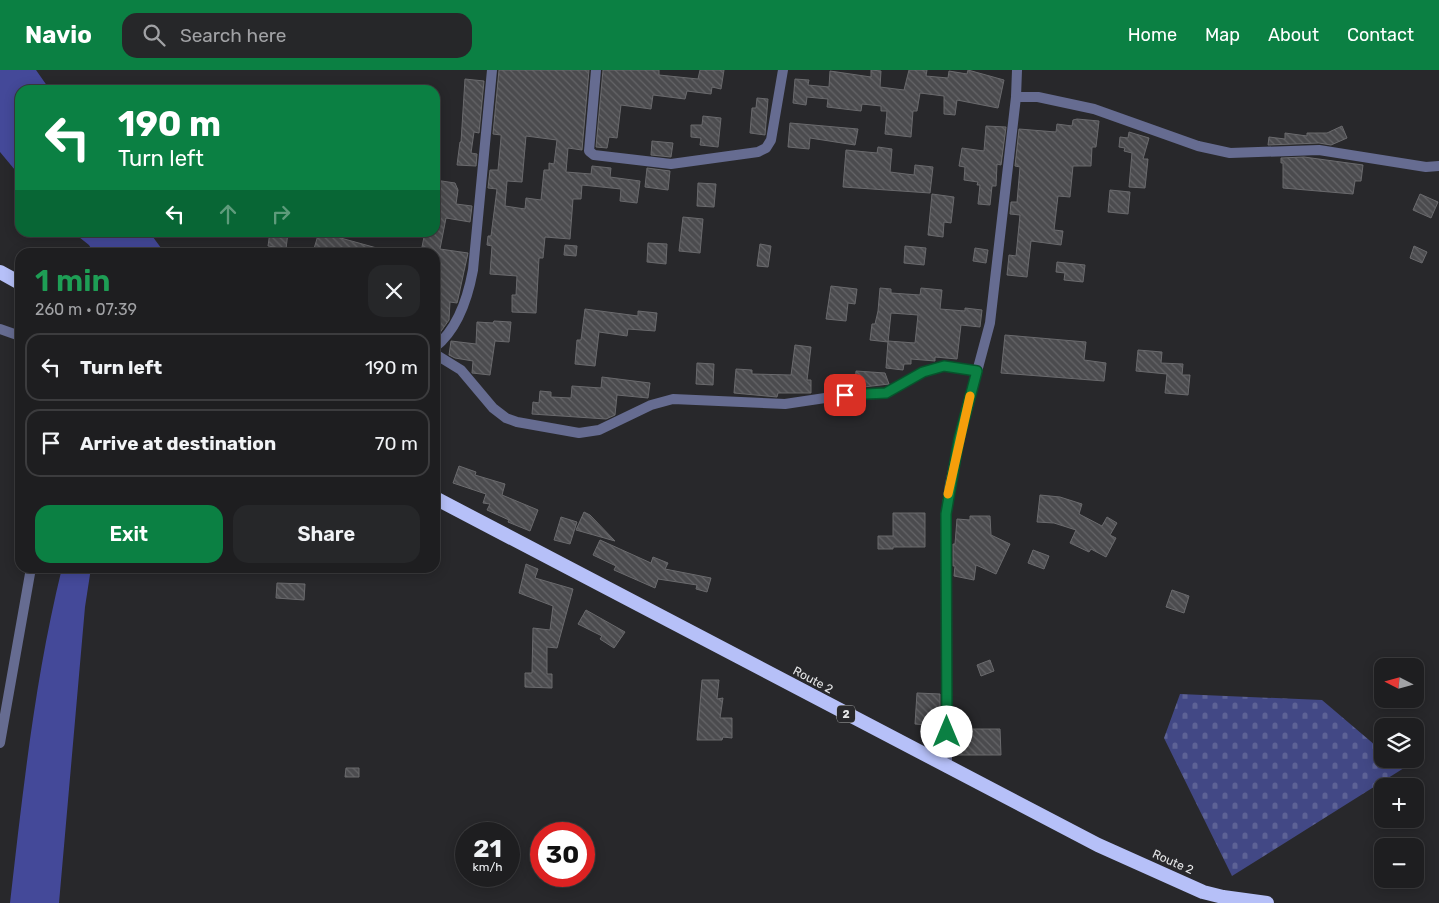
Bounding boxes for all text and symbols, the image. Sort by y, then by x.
search box [122,13,472,58]
text: Navio [25,21,92,49]
icon: search [140,21,168,49]
text: Search here [180,24,286,47]
text: Home [1128,24,1177,46]
text: Map [1205,24,1240,46]
text: About [1268,24,1319,46]
text: Contact [1347,24,1414,46]
text: 190 m [118,103,221,145]
icon: left [35,105,100,170]
text: Turn left [118,145,204,172]
icon: left [161,200,189,228]
icon: ahead [214,200,242,228]
icon: right [267,200,295,228]
text: 1 min [35,263,110,299]
button: close [368,265,420,317]
text: 260 m · 07:39 [35,300,137,319]
icon: left [37,353,65,381]
text: Turn left [80,356,162,379]
text: 190 m [365,356,418,379]
pin [824,374,866,416]
icon: arrive [831,381,859,409]
icon: arrive [37,429,65,457]
text: Arrive at destination [80,432,276,455]
text: 70 m [375,432,418,455]
button: Exit [35,505,223,563]
button: Share [233,505,420,563]
north arrow [1374,658,1424,708]
map controls [1374,658,1424,888]
street label: Route 2 [791,664,835,696]
position arrow [920,705,972,757]
road number: 2 [837,706,855,722]
button: layers [1374,718,1424,768]
button: + [1374,778,1424,828]
speed limit sign: 30 [530,822,595,887]
text: 21 [473,834,502,863]
button: − [1374,838,1424,888]
street label: Route 2 [1150,847,1196,877]
text: km/h [473,860,502,874]

